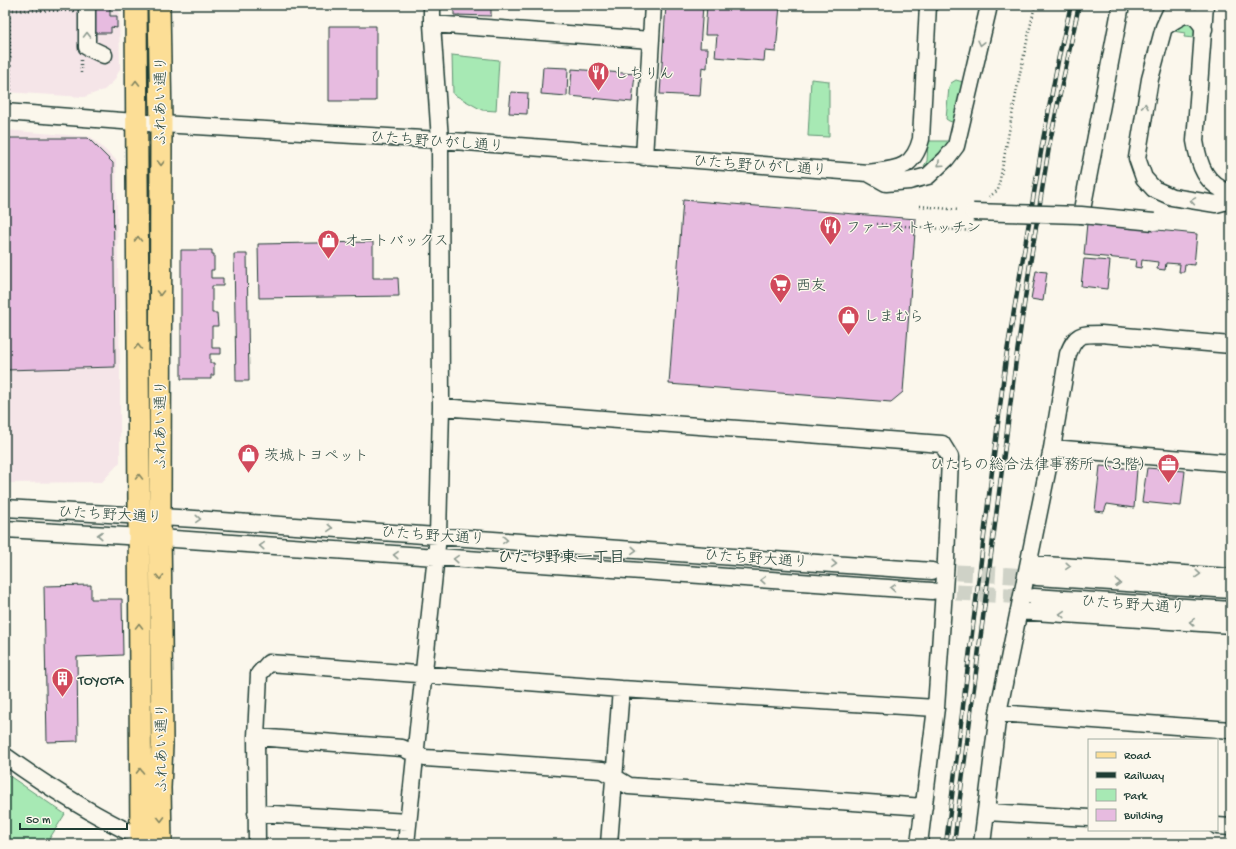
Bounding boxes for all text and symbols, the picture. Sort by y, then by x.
one-way arrow [83,32,91,38]
one-way arrow [977,40,985,46]
street label: ふれあい通り [153,56,171,146]
restaurant icon: しちりん [585,60,611,93]
place label: しちりん [614,66,674,84]
one-way arrow [132,80,140,86]
one-way arrow [1140,103,1149,109]
street label: ひたち野ひがし通り [369,129,505,157]
street label: ひたち野ひがし通り [692,153,828,181]
one-way arrow [157,160,165,166]
one-way arrow [938,160,945,167]
one-way arrow [1190,197,1196,206]
restaurant icon: ファーストキッチン [817,214,843,247]
place label: ファーストキッチン [846,220,981,238]
shop icon: オートバックス [315,227,341,260]
place label: オートバックス [344,233,449,251]
one-way arrow [134,236,142,242]
supermarket icon: 西友 [767,272,793,305]
place label: 西友 [796,277,826,296]
one-way arrow [156,290,164,296]
shop icon: しまむら [836,303,862,336]
place label: しまむら [864,309,924,327]
one-way arrow [134,344,142,350]
street label: ふれあい通り [153,380,171,470]
shop icon: 茨城トヨペット [235,442,261,475]
place label: 茨城トヨペット [264,447,369,466]
office icon: ひたちの総合法律事務所（３階） [1156,451,1182,484]
place label: ひたちの総合法律事務所（３階） [930,456,1154,475]
one-way arrow [135,474,143,480]
street label: ひたち野大通り [57,504,162,528]
one-way arrow [195,515,201,524]
one-way arrow [327,524,333,533]
street label: ひたち野大通り [380,524,486,550]
one-way arrow [97,531,103,539]
one-way arrow [502,536,508,545]
one-way arrow [259,541,265,550]
one-way arrow [631,545,637,554]
street label: ひたち野大通り [703,547,809,573]
district label: ひたち野東一丁目 [497,548,625,569]
one-way arrow [393,551,399,560]
one-way arrow [453,555,459,564]
one-way arrow [831,559,837,568]
one-way arrow [1065,562,1071,571]
one-way arrow [1195,570,1201,579]
one-way arrow [156,574,164,580]
one-way arrow [760,575,766,584]
one-way arrow [1115,578,1121,587]
one-way arrow [890,584,896,593]
street label: ひたち野大通り [1080,593,1186,619]
one-way arrow [1059,610,1065,619]
one-way arrow [1189,618,1195,627]
one-way arrow [135,623,143,629]
building icon: TOYOTA [49,666,75,699]
place label: TOYOTA [77,672,125,690]
street label: ふれあい通り [154,703,172,793]
legend [1088,739,1218,831]
text: Road [1124,750,1151,764]
one-way arrow [136,768,144,774]
text: Railway [1124,770,1164,784]
text: Park [1123,790,1149,804]
scale bar [20,805,127,831]
text: Building [1123,810,1163,824]
text: 50 m [26,814,51,828]
one-way arrow [156,816,165,822]

